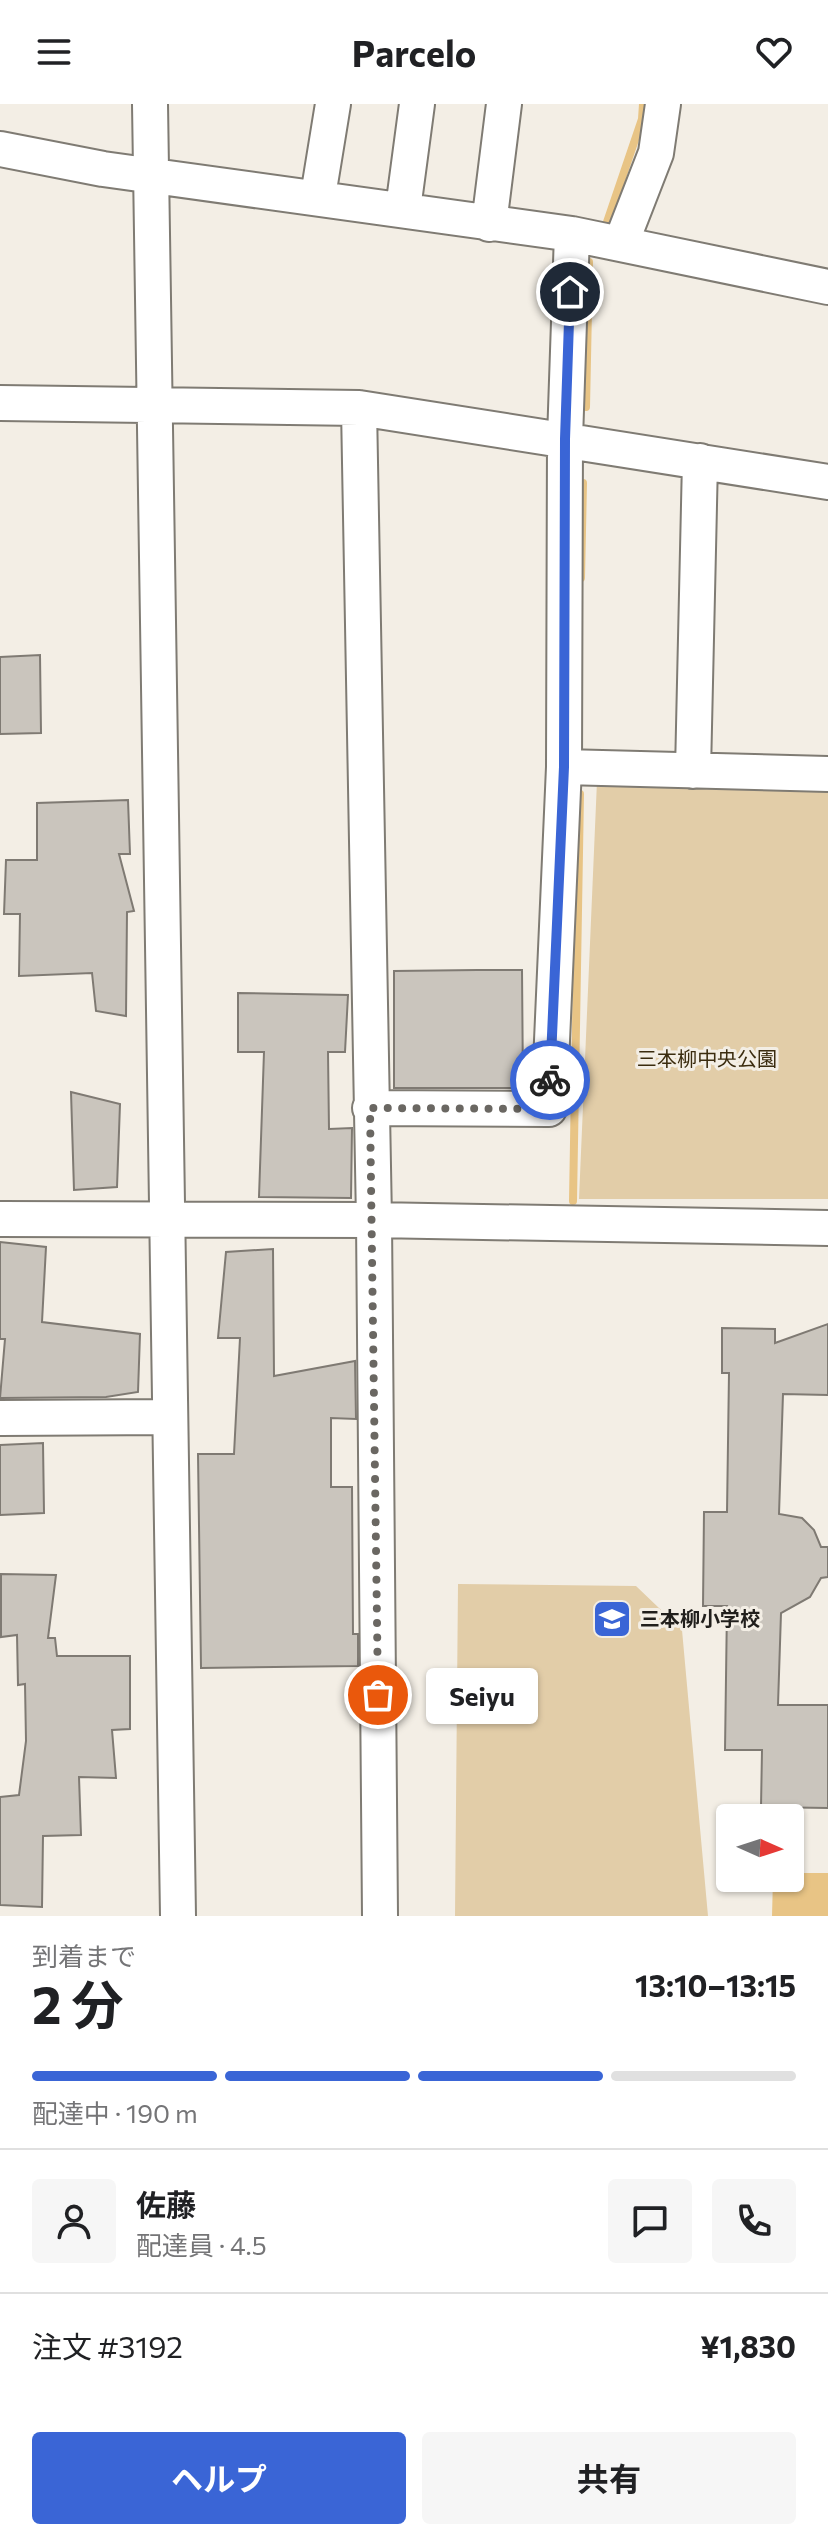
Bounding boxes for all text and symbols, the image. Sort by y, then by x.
icon: menu [32,30,76,74]
text: Parcelo [352,30,476,74]
icon: heart [752,30,796,74]
pin [536,258,604,326]
icon: home [548,270,592,314]
courier [510,1040,590,1120]
park label: 三本柳中央公園 [637,1046,777,1070]
icon: bike [528,1058,572,1102]
school or university icon: 三本柳小学校 [591,1598,633,1640]
place label: 三本柳小学校 [640,1606,760,1630]
pin [344,1661,412,1729]
callout: Seiyu [426,1667,538,1723]
icon: bag [356,1673,400,1717]
text: Seiyu [449,1680,515,1711]
north arrow [716,1804,804,1892]
map controls [716,1804,804,1892]
text: 到着まで [32,1940,136,1971]
text: 13:10–13:15 [635,1966,796,2003]
text: 2 分 [32,1971,124,2035]
text: 配達中 · 190 m [32,2097,198,2128]
button: person [32,2179,116,2263]
button: chat [608,2179,692,2263]
button: phone [712,2179,796,2263]
text: 佐藤 [136,2185,196,2222]
text: 配達員 · 4.5 [136,2229,267,2260]
text: 注文 #3192 [32,2327,183,2364]
text: ¥1,830 [700,2327,796,2364]
button: ヘルプ [32,2432,406,2524]
button: 共有 [422,2432,796,2524]

